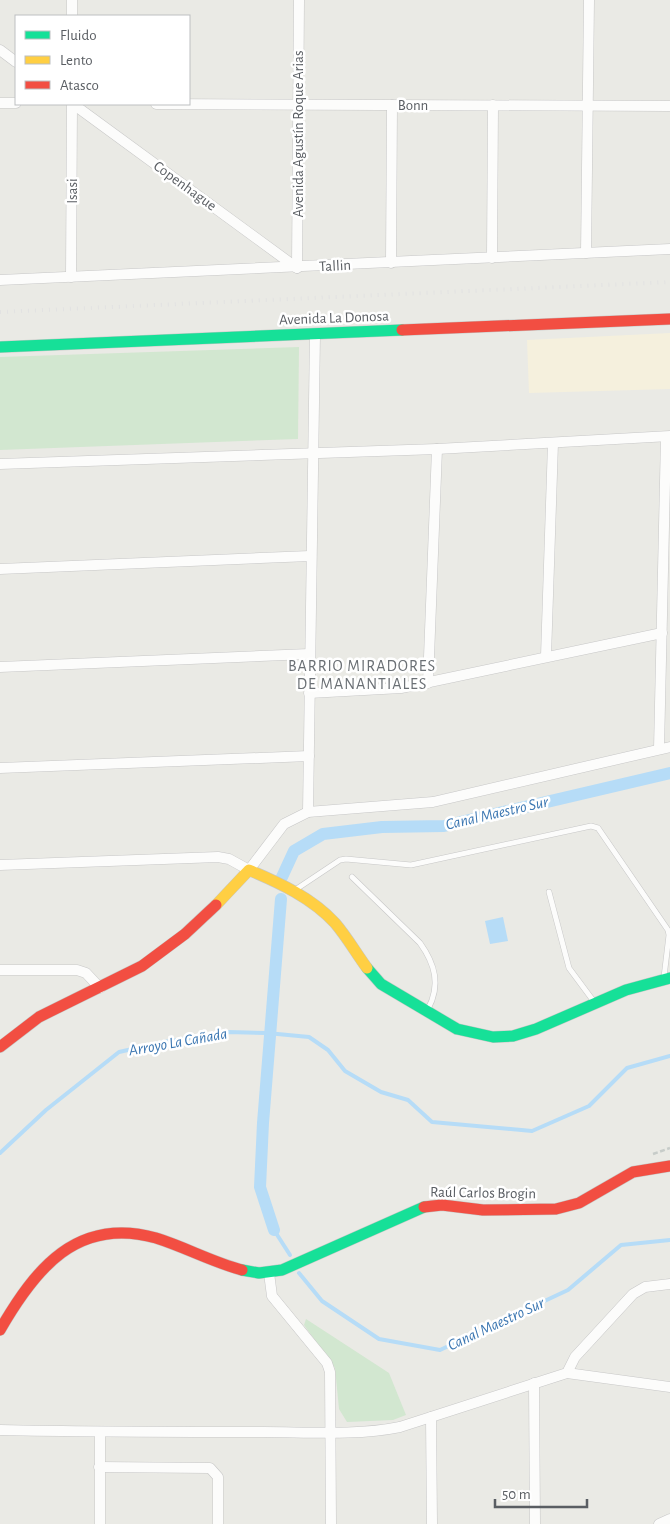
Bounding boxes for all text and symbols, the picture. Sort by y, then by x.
legend [15,15,190,105]
text: Fluido [60,28,97,43]
street label: Avenida Agustín Roque Arias [291,50,306,218]
text: Lento [60,53,93,68]
text: Atasco [60,78,99,93]
street label: Bonn [398,98,428,113]
street label: Copenhague [151,158,219,214]
street label: Isasi [65,178,80,204]
street label: Tallin [319,258,351,274]
street label: Avenida La Donosa [279,309,389,327]
district label: BARRIO MIRADORES DE MANANTIALES [288,658,436,692]
water label: Canal Maestro Sur [444,793,551,833]
water label: Arroyo La Cañada [127,1025,228,1059]
street label: Raúl Carlos Brogin [430,1185,536,1201]
water label: Canal Maestro Sur [445,1294,548,1353]
scale bar [495,1476,588,1508]
text: 50 m [502,1487,531,1502]

